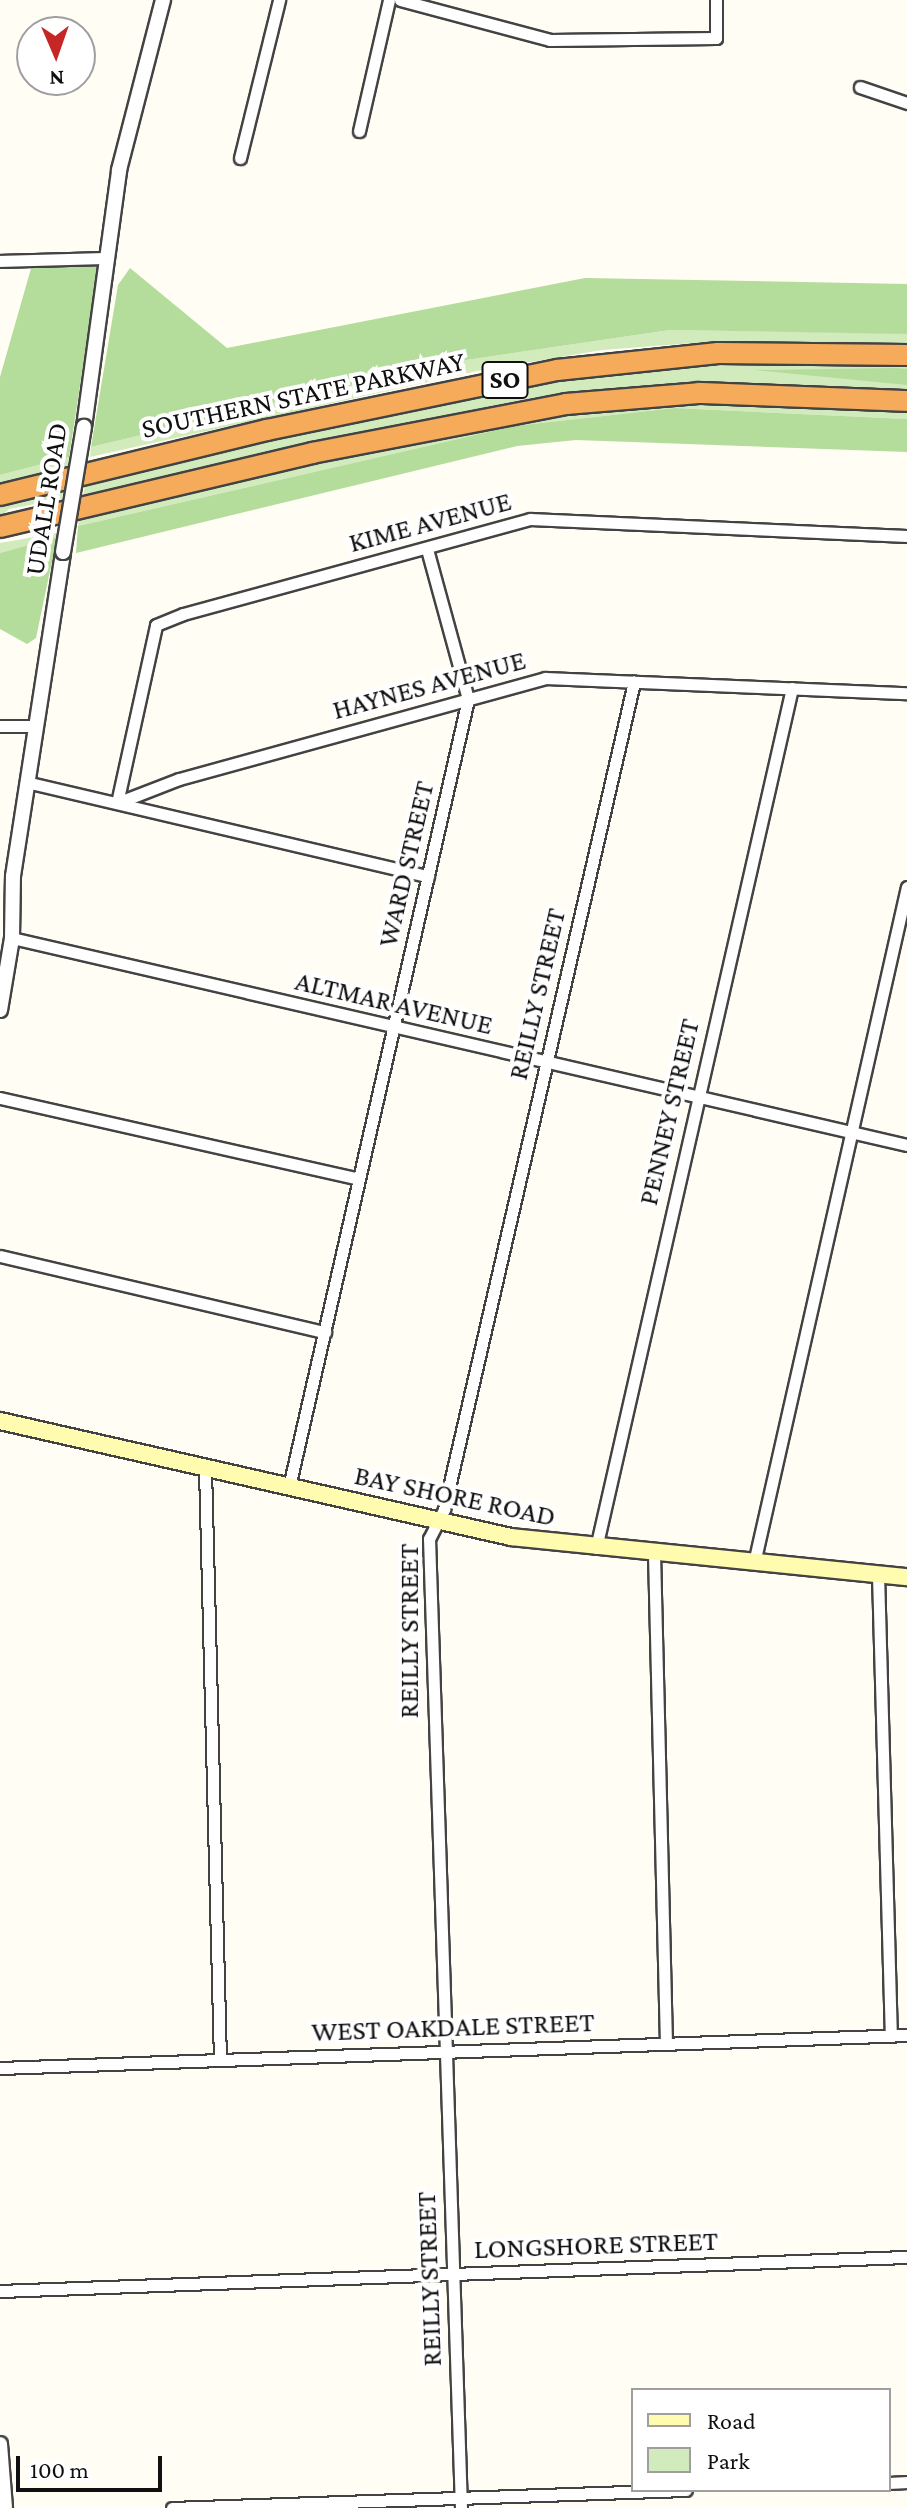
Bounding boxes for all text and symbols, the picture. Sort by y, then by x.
north arrow [16,16,96,96]
text: N [49,66,65,91]
street label: SOUTHERN STATE PARKWAY [138,344,468,446]
road number: SO [481,358,529,402]
street label: UDALL ROAD [17,420,75,578]
street label: KIME AVENUE [345,484,515,560]
street label: HAYNES AVENUE [329,643,529,727]
street label: WARD STREET [371,778,441,950]
street label: REILLY STREET [501,905,573,1083]
street label: ALTMAR AVENUE [292,964,496,1042]
street label: PENNEY STREET [631,1016,707,1208]
street label: BAY SHORE ROAD [351,1458,559,1534]
street label: REILLY STREET [392,1543,426,1719]
street label: WEST OAKDALE STREET [311,2005,595,2049]
street label: REILLY STREET [409,2191,449,2367]
street label: LONGSHORE STREET [473,2224,719,2266]
legend [631,2388,891,2492]
text: Road [707,2407,756,2434]
scale bar [20,2440,166,2490]
text: Park [707,2447,750,2474]
text: 100 m [30,2456,89,2483]

